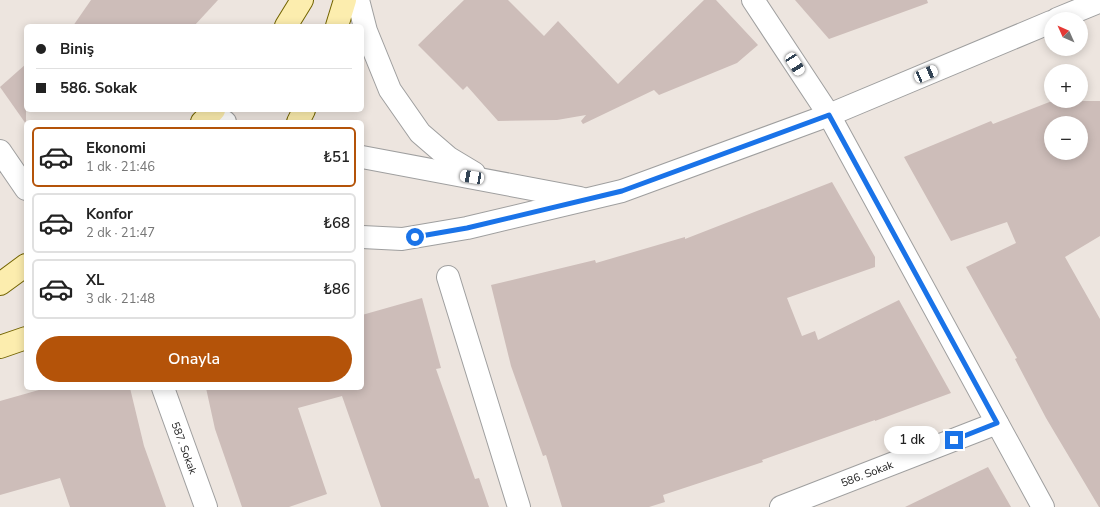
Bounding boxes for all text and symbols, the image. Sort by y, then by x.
north arrow [1044,12,1088,56]
map controls [1044,12,1088,160]
text: Biniş [60,39,94,59]
car [783,51,807,77]
car [913,64,939,84]
button: + [1044,64,1088,108]
text: 586. Sokak [60,78,137,98]
button: − [1044,116,1088,160]
text: Ekonomi [86,138,146,158]
icon: car [38,139,74,175]
text: ₺51 [323,147,350,167]
text: 1 dk · 21:46 [86,158,155,176]
car [459,169,485,185]
text: Konfor [86,204,133,224]
icon: car [38,205,74,241]
text: ₺68 [323,213,350,233]
text: 2 dk · 21:47 [86,224,155,242]
route start [406,228,424,246]
text: XL [86,270,105,290]
icon: car [38,271,74,307]
text: ₺86 [323,279,350,299]
text: 3 dk · 21:48 [86,290,155,308]
button: Onayla [36,336,352,382]
street label: 587. Sokak [168,420,201,477]
callout: 1 dk [884,426,940,454]
text: 1 dk [899,431,925,449]
route end [945,431,963,449]
street label: 586. Sokak [839,457,896,491]

